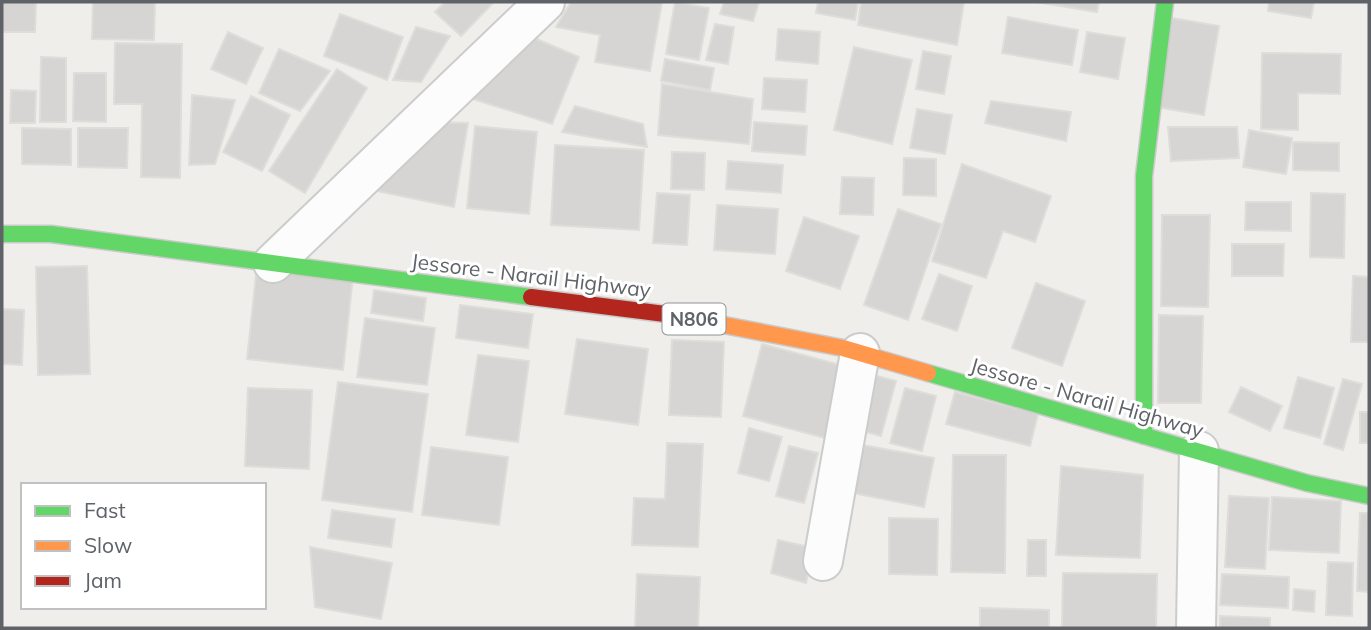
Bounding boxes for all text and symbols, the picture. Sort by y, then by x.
street label: Jessore - Narail Highway [410,247,652,303]
road number: N806 [662,304,726,334]
street label: Jessore - Narail Highway [967,351,1207,443]
legend [21,483,266,609]
text: Fast [84,497,126,523]
text: Slow [84,532,132,558]
text: Jam [84,567,122,593]

